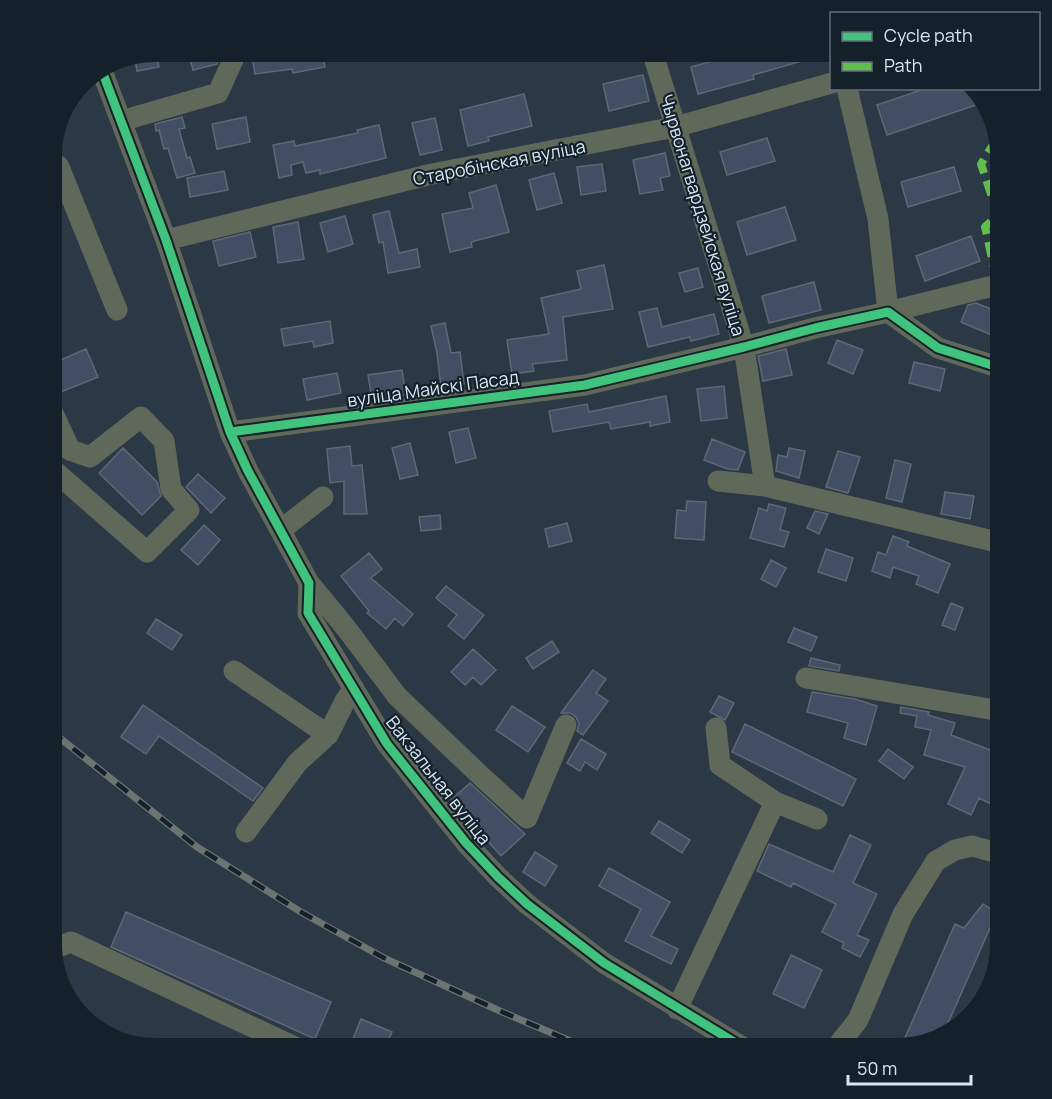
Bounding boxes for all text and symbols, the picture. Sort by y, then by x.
legend [830,12,1040,90]
text: Cycle path [884,23,973,47]
text: Path [884,53,922,77]
street label: Чырвонагвардзейская вуліца [655,91,751,339]
street label: Старобінская вуліца [411,134,587,190]
street label: вуліца Майскі Пасад [346,364,521,412]
street label: Вакзальная вуліца [381,711,497,849]
scale bar [848,1048,971,1086]
text: 50 m [857,1056,897,1080]

